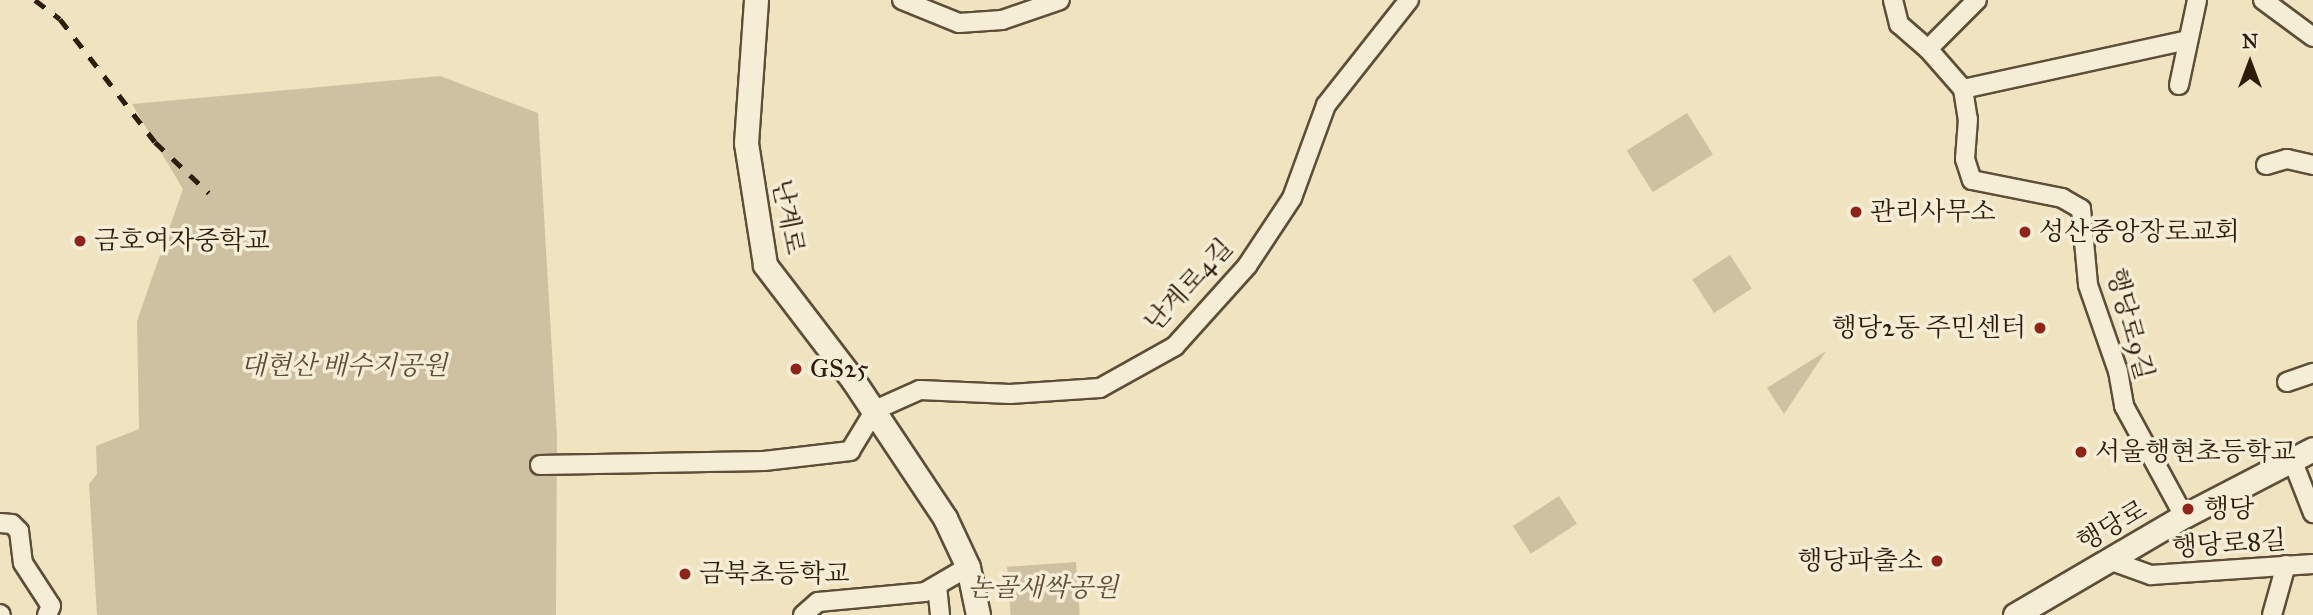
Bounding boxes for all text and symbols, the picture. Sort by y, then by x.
north arrow [2215,28,2285,98]
text: N [2242,30,2258,53]
street label: 난계로 [765,177,811,257]
place label: 관리사무소 [1870,196,1996,228]
marker: 관리사무소 [1848,204,1864,220]
place label: 성산중앙장로교회 [2039,216,2240,248]
marker: 성산중앙장로교회 [2017,224,2033,240]
place label: 금호여자중학교 [94,225,270,257]
street label: 난계로4길 [1138,232,1240,338]
marker: 금호여자중학교 [72,233,88,249]
street label: 행당로9길 [2100,265,2160,383]
place label: 행당2동 주민센터 [1832,312,2026,344]
marker: 행당2동 주민센터 [2032,320,2048,336]
park label: 대현산 배수지공원 [241,350,447,382]
place label: GS25 [810,353,869,385]
marker: GS25 [788,361,804,377]
place label: 서울행현초등학교 [2095,436,2296,468]
marker: 서울행현초등학교 [2073,444,2089,460]
place label: 행당 [2204,493,2254,525]
street label: 행당로 [2072,494,2152,558]
marker: 행당 [2178,499,2198,519]
street label: 행당로8길 [2171,524,2287,564]
place label: 행당파출소 [1797,545,1923,577]
marker: 행당파출소 [1929,553,1945,569]
place label: 금북초등학교 [699,558,850,590]
marker: 금북초등학교 [677,566,693,582]
park label: 논골새싹공원 [968,572,1118,604]

